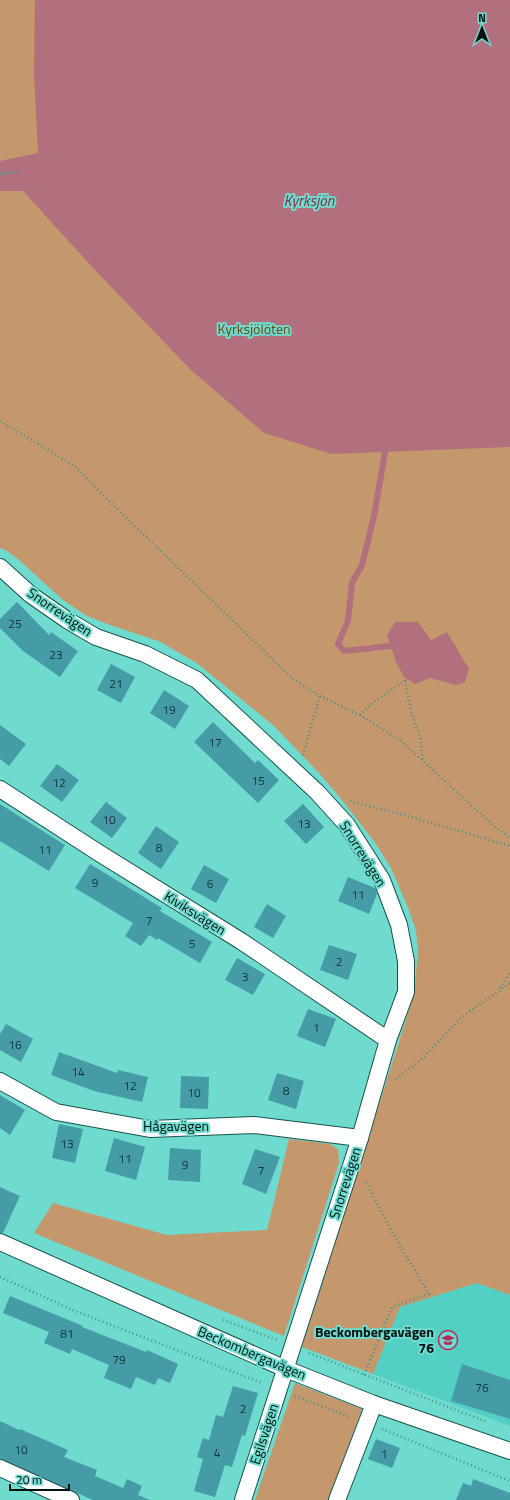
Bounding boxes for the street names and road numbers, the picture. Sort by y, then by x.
street label: Snorrevägen [24,582,97,641]
street label: Snorrevägen [335,817,392,891]
street label: Kiviksvägen [160,885,230,940]
street label: Hågavägen [143,1115,209,1136]
street label: Snorrevägen [323,1144,366,1221]
street label: Beckombergavägen [195,1320,310,1385]
street label: Egilsvägen [244,1401,283,1467]

